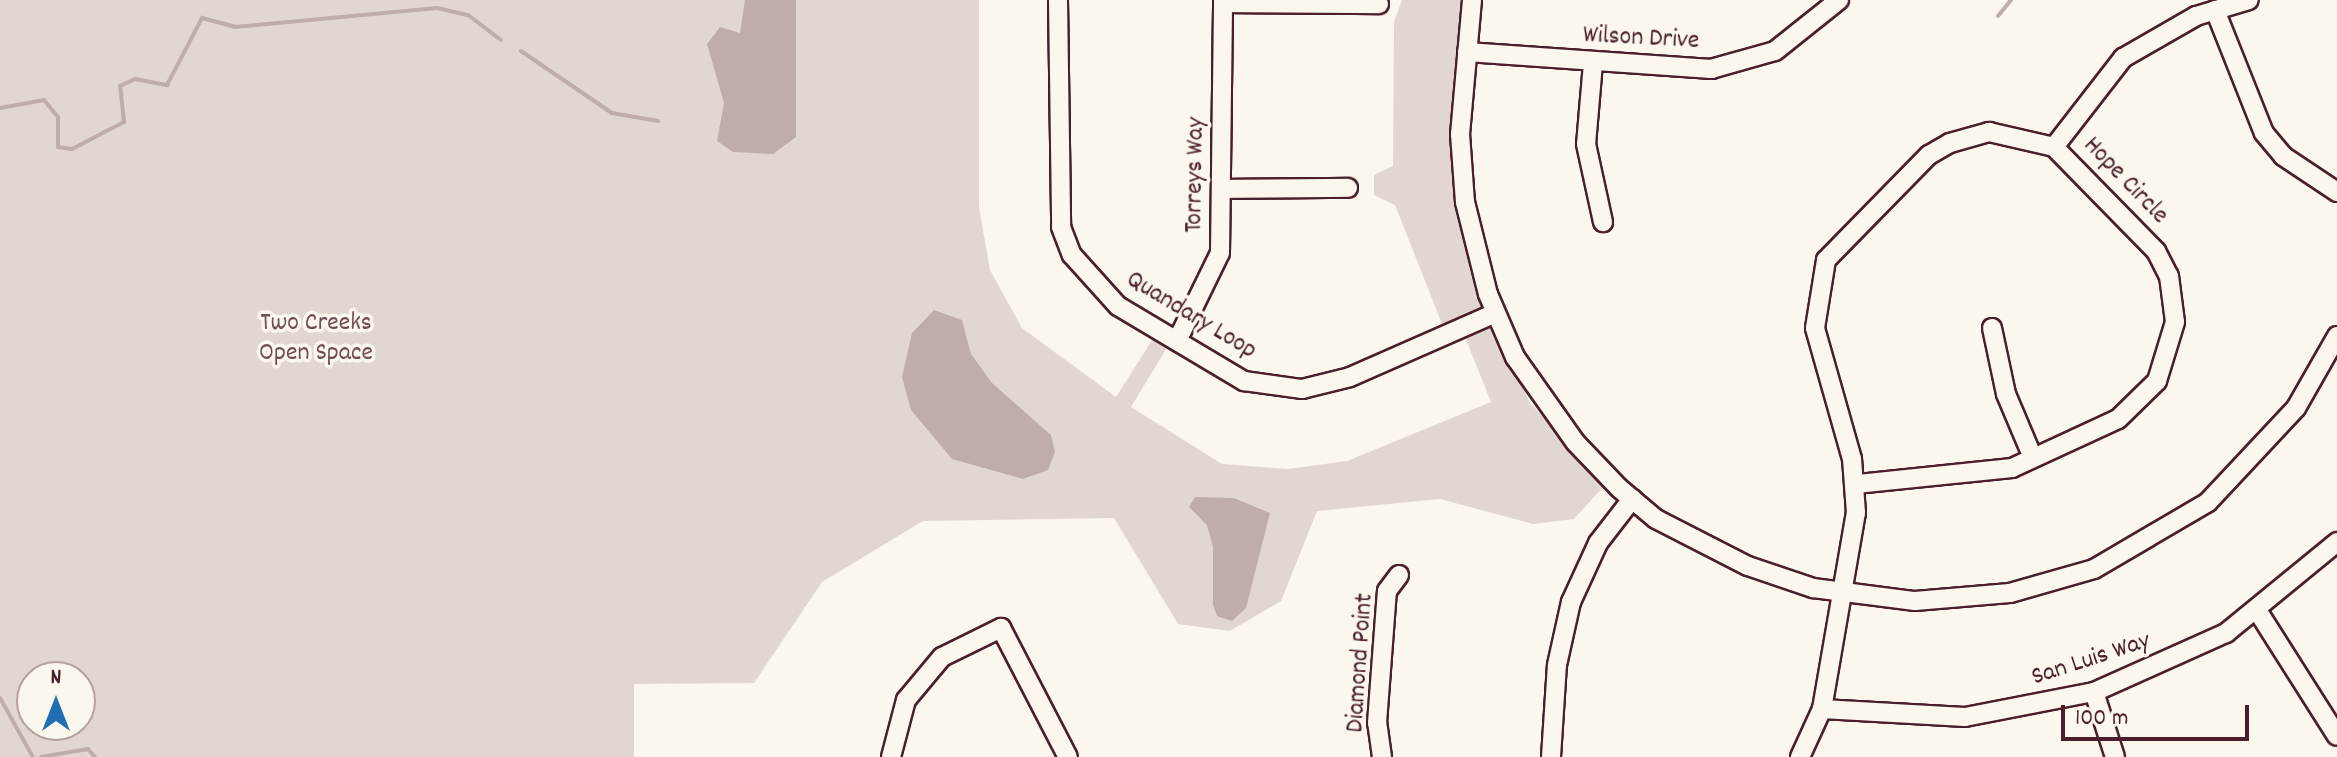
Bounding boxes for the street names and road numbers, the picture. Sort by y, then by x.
street label: Wilson Drive [1582,20,1700,58]
street label: Torreys Way [1179,117,1213,233]
street label: Hope Circle [2076,131,2174,231]
street label: Quandary Loop [1120,265,1262,367]
street label: Diamond Point [1341,592,1381,734]
street label: San Luis Way [2028,626,2154,694]

